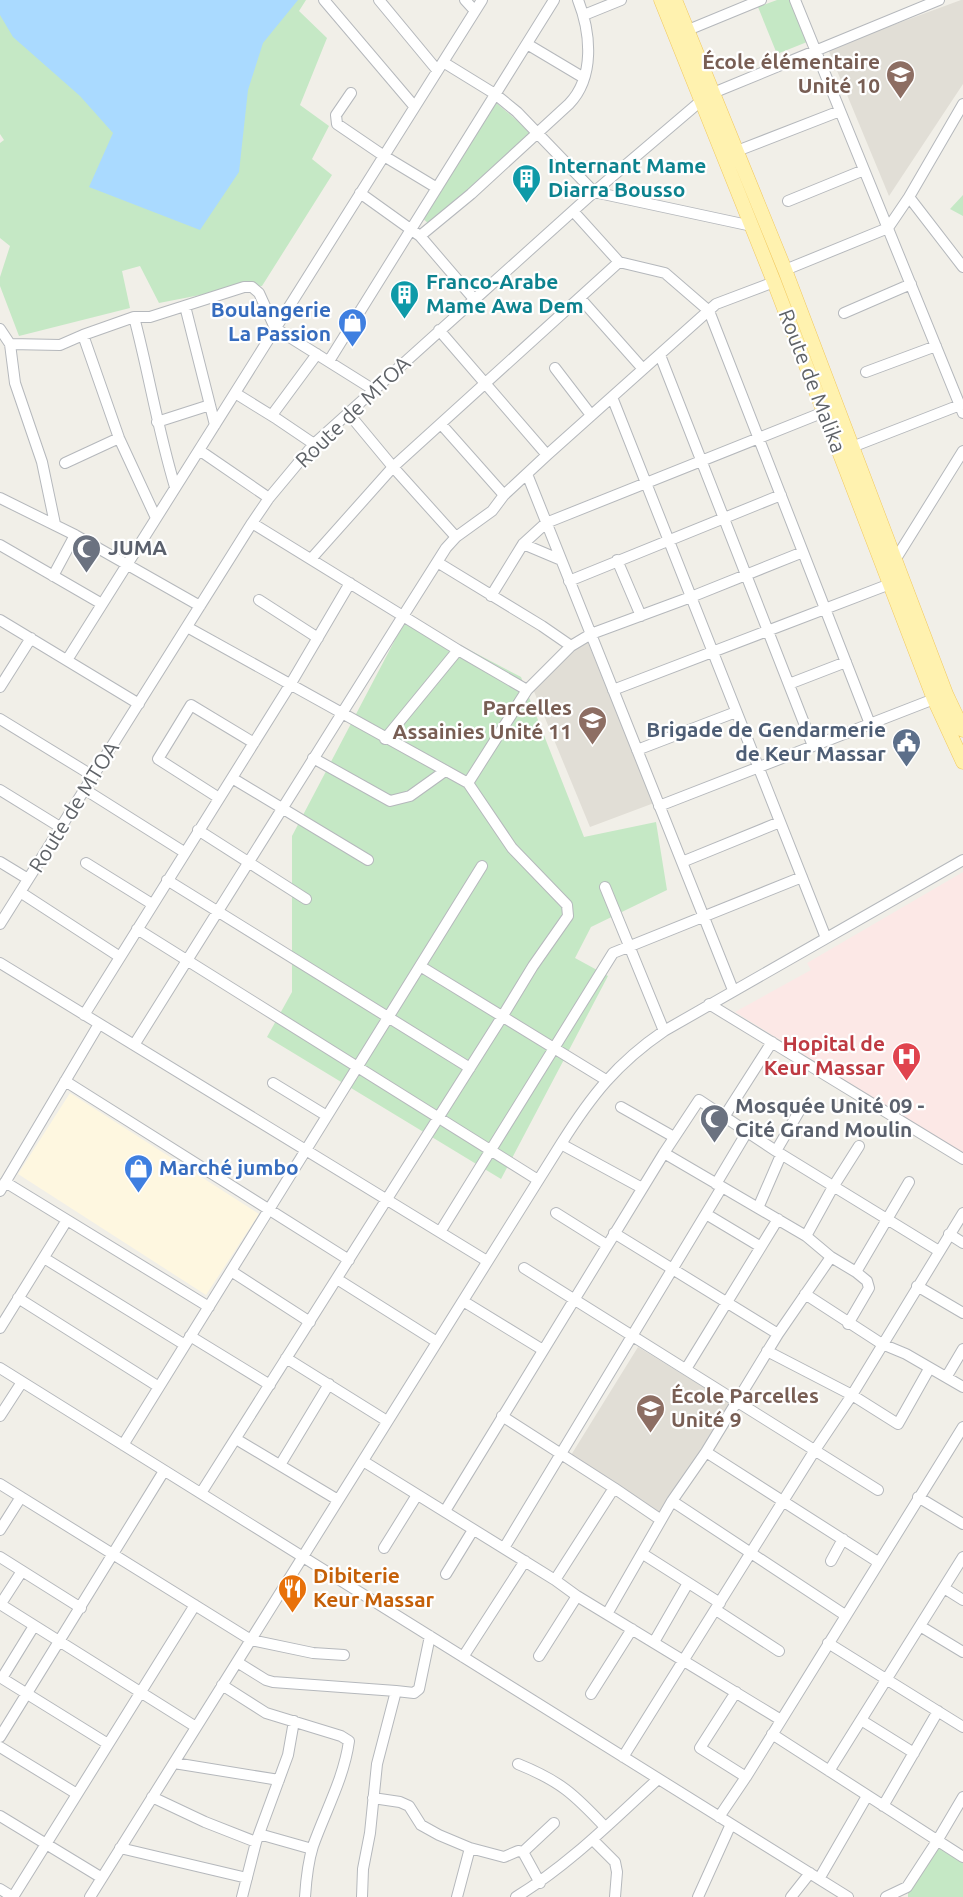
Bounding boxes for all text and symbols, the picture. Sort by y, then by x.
place label: École élémentaire Unité 10 [702,49,880,97]
school or university icon: École élémentaire Unité 10 [885,58,917,100]
place label: Internant Mame Diarra Bousso [548,153,706,201]
building icon: Internant Mame Diarra Bousso [511,162,543,204]
place label: Franco-Arabe Mame Awa Dem [426,269,584,317]
building icon: Franco-Arabe Mame Awa Dem [389,278,421,320]
place label: Boulangerie La Passion [211,297,331,345]
shop icon: Boulangerie La Passion [336,306,368,348]
street label: Route de Malika [775,306,851,456]
street label: Route de MTOA [290,350,415,472]
mosque icon: JUMA [71,532,103,574]
place label: JUMA [108,535,167,559]
place label: Parcelles Assainies Unité 11 [393,695,572,743]
school or university icon: Parcelles Assainies Unité 11 [577,704,609,746]
place label: Brigade de Gendarmerie de Keur Massar [646,717,886,765]
public building icon: Brigade de Gendarmerie de Keur Massar [891,726,923,768]
street label: Route de MTOA [23,736,123,876]
place label: Hopital de Keur Massar [764,1031,885,1079]
hospital icon: Hopital de Keur Massar [890,1040,922,1082]
place label: Mosquée Unité 09 - Cité Grand Moulin [735,1093,925,1141]
mosque icon: Mosquée Unité 09 - Cité Grand Moulin [698,1102,730,1144]
shop icon: Marché jumbo [122,1152,154,1194]
place label: Marché jumbo [159,1155,299,1179]
place label: École Parcelles Unité 9 [671,1383,819,1431]
school or university icon: École Parcelles Unité 9 [634,1392,666,1434]
place label: Dibiterie Keur Massar [313,1563,435,1611]
restaurant icon: Dibiterie Keur Massar [276,1572,308,1614]

